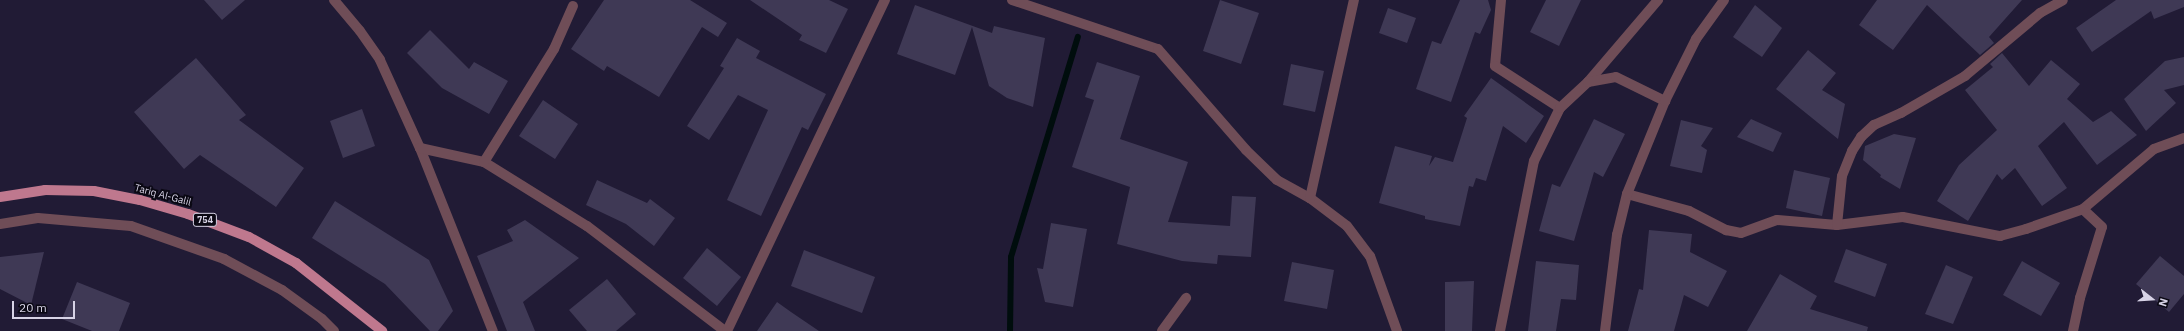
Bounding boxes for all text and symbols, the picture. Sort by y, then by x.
street label: Tariq Al-Galil [133,182,193,208]
road number: 754 [192,213,218,227]
north arrow [2132,279,2172,319]
scale bar [14,293,77,319]
text: N [2156,297,2171,308]
text: 20 m [19,300,47,315]

